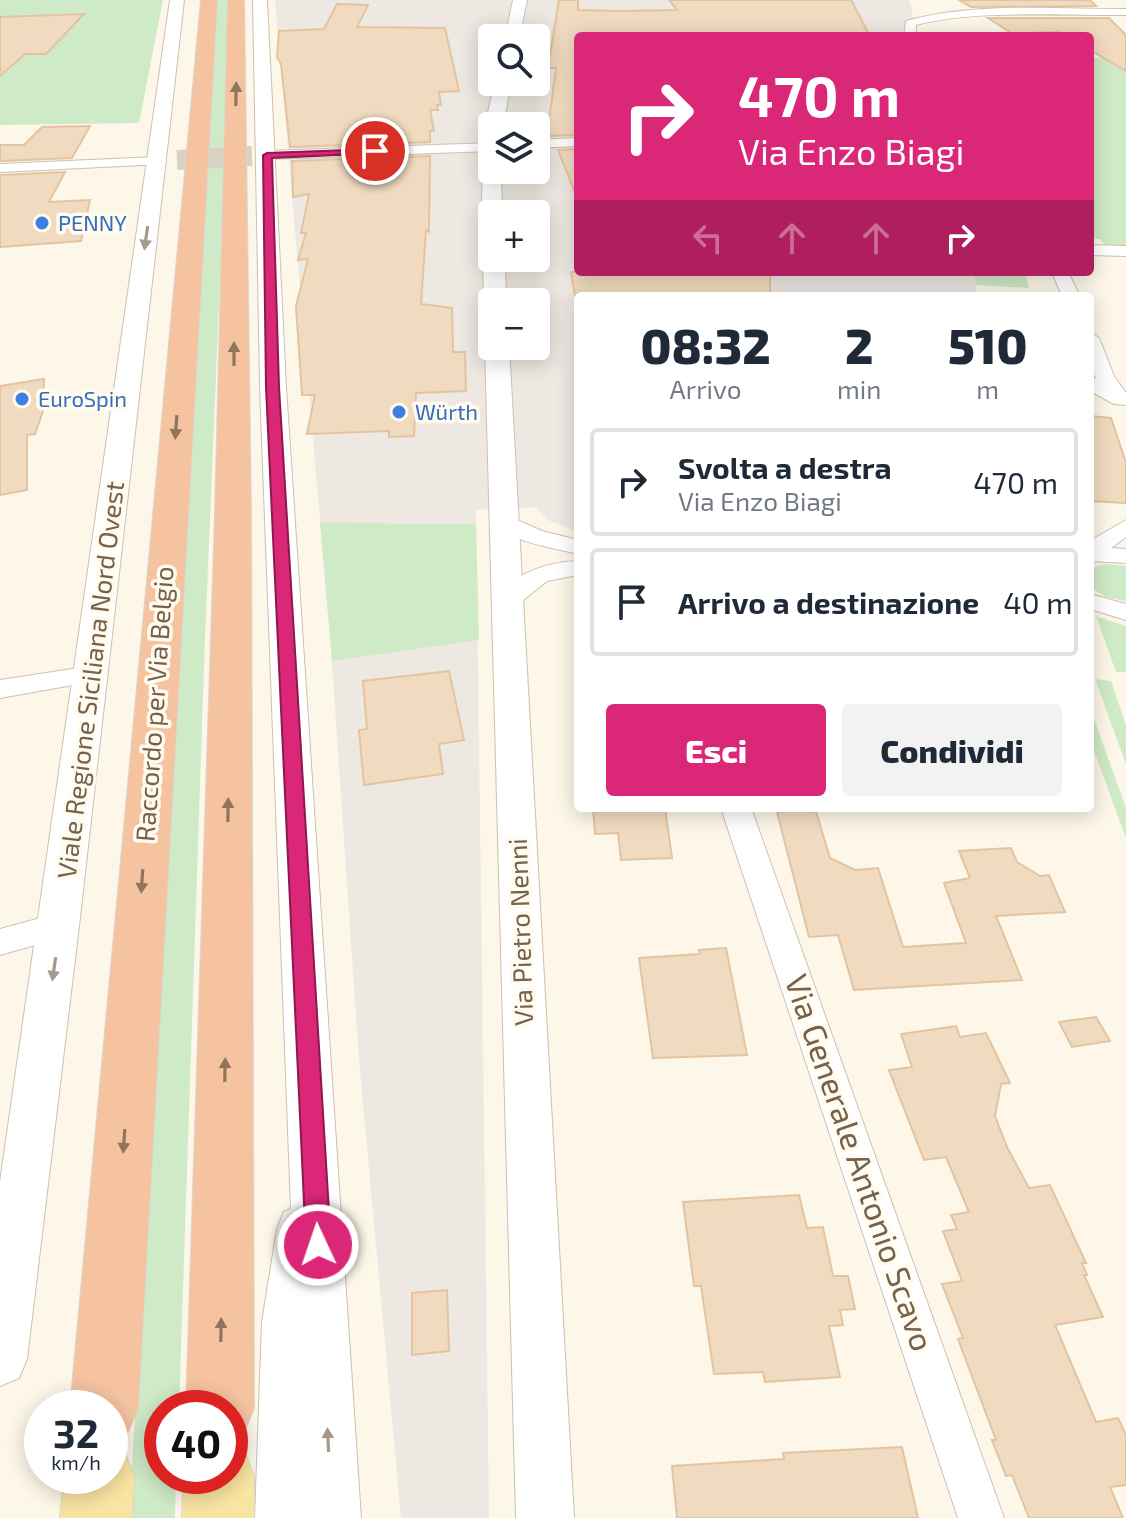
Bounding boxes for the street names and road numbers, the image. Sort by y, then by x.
street label: Viale Regione Siciliana Nord Ovest [50,479,129,880]
street label: Raccordo per Via Belgio [128,565,179,843]
street label: Via Pietro Nenni [501,838,538,1026]
street label: Via Generale Antonio Scavo [779,969,943,1355]

